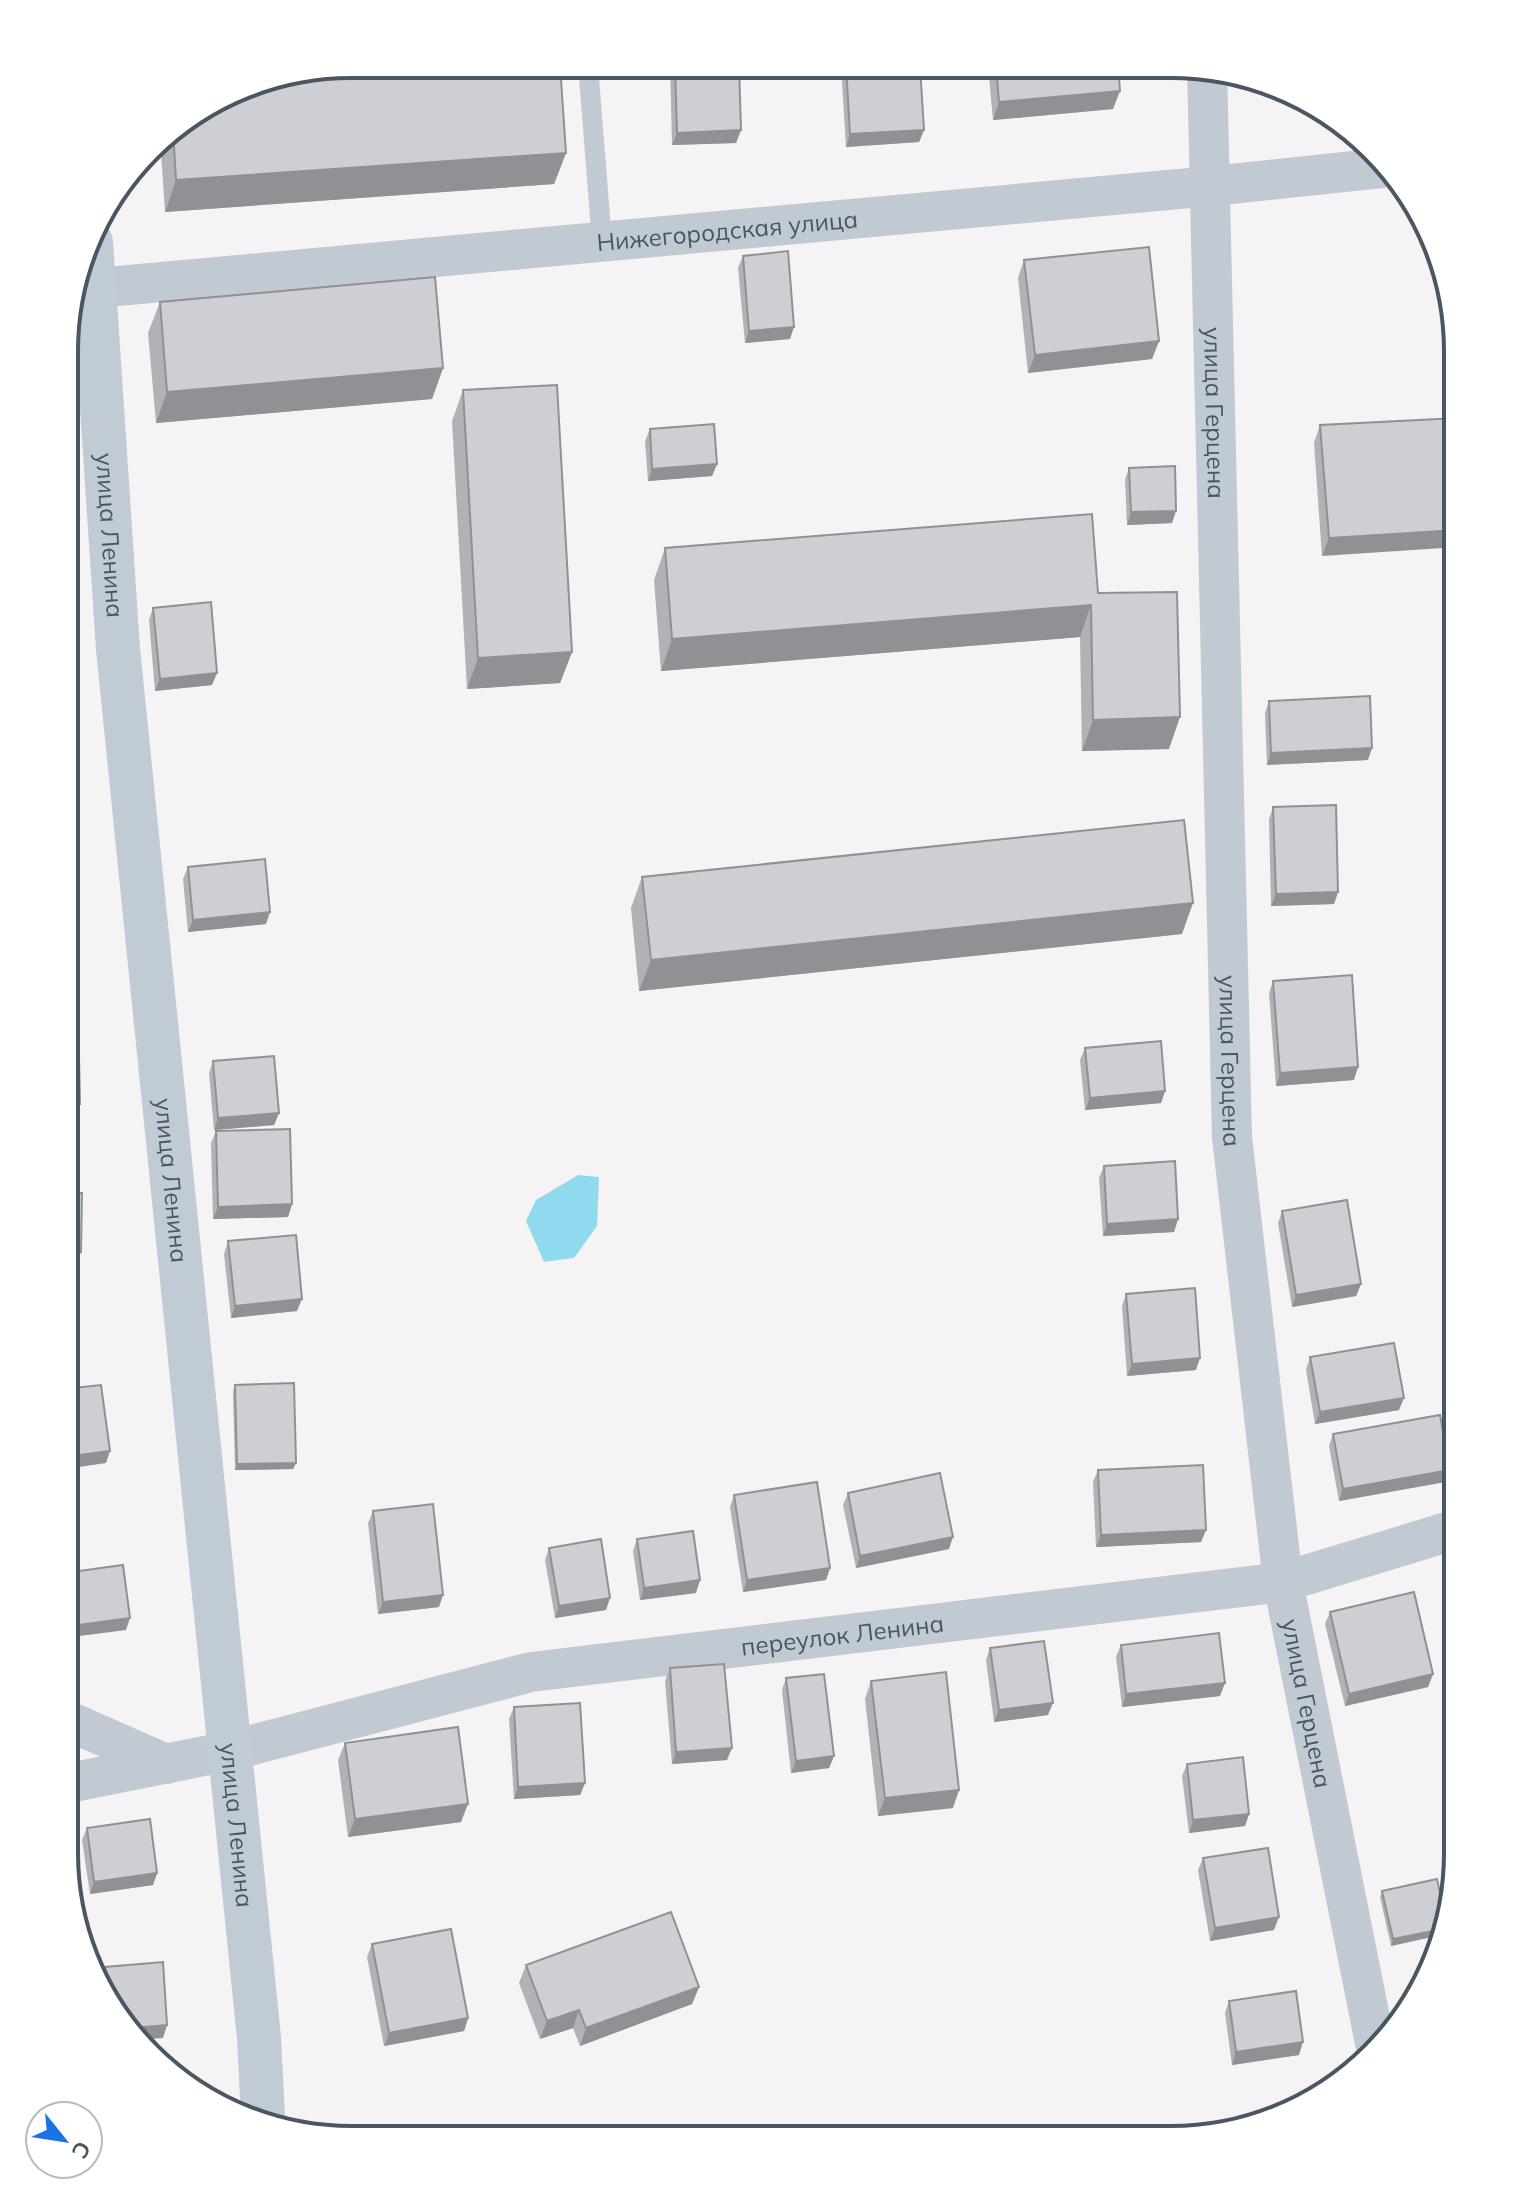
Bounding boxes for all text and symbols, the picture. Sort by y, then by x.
street label: Нижегородская улица [595,203,859,257]
street label: улица Герцена [1198,327,1232,499]
street label: улица Ленина [90,452,131,619]
street label: улица Герцена [1213,975,1248,1148]
street label: улица Ленина [149,1097,195,1264]
street label: переулок Ленина [739,1608,945,1662]
street label: улица Герцена [1276,1616,1339,1790]
street label: улица Ленина [214,1741,261,1909]
north arrow [24,2100,104,2180]
text: С [65,2136,97,2164]

